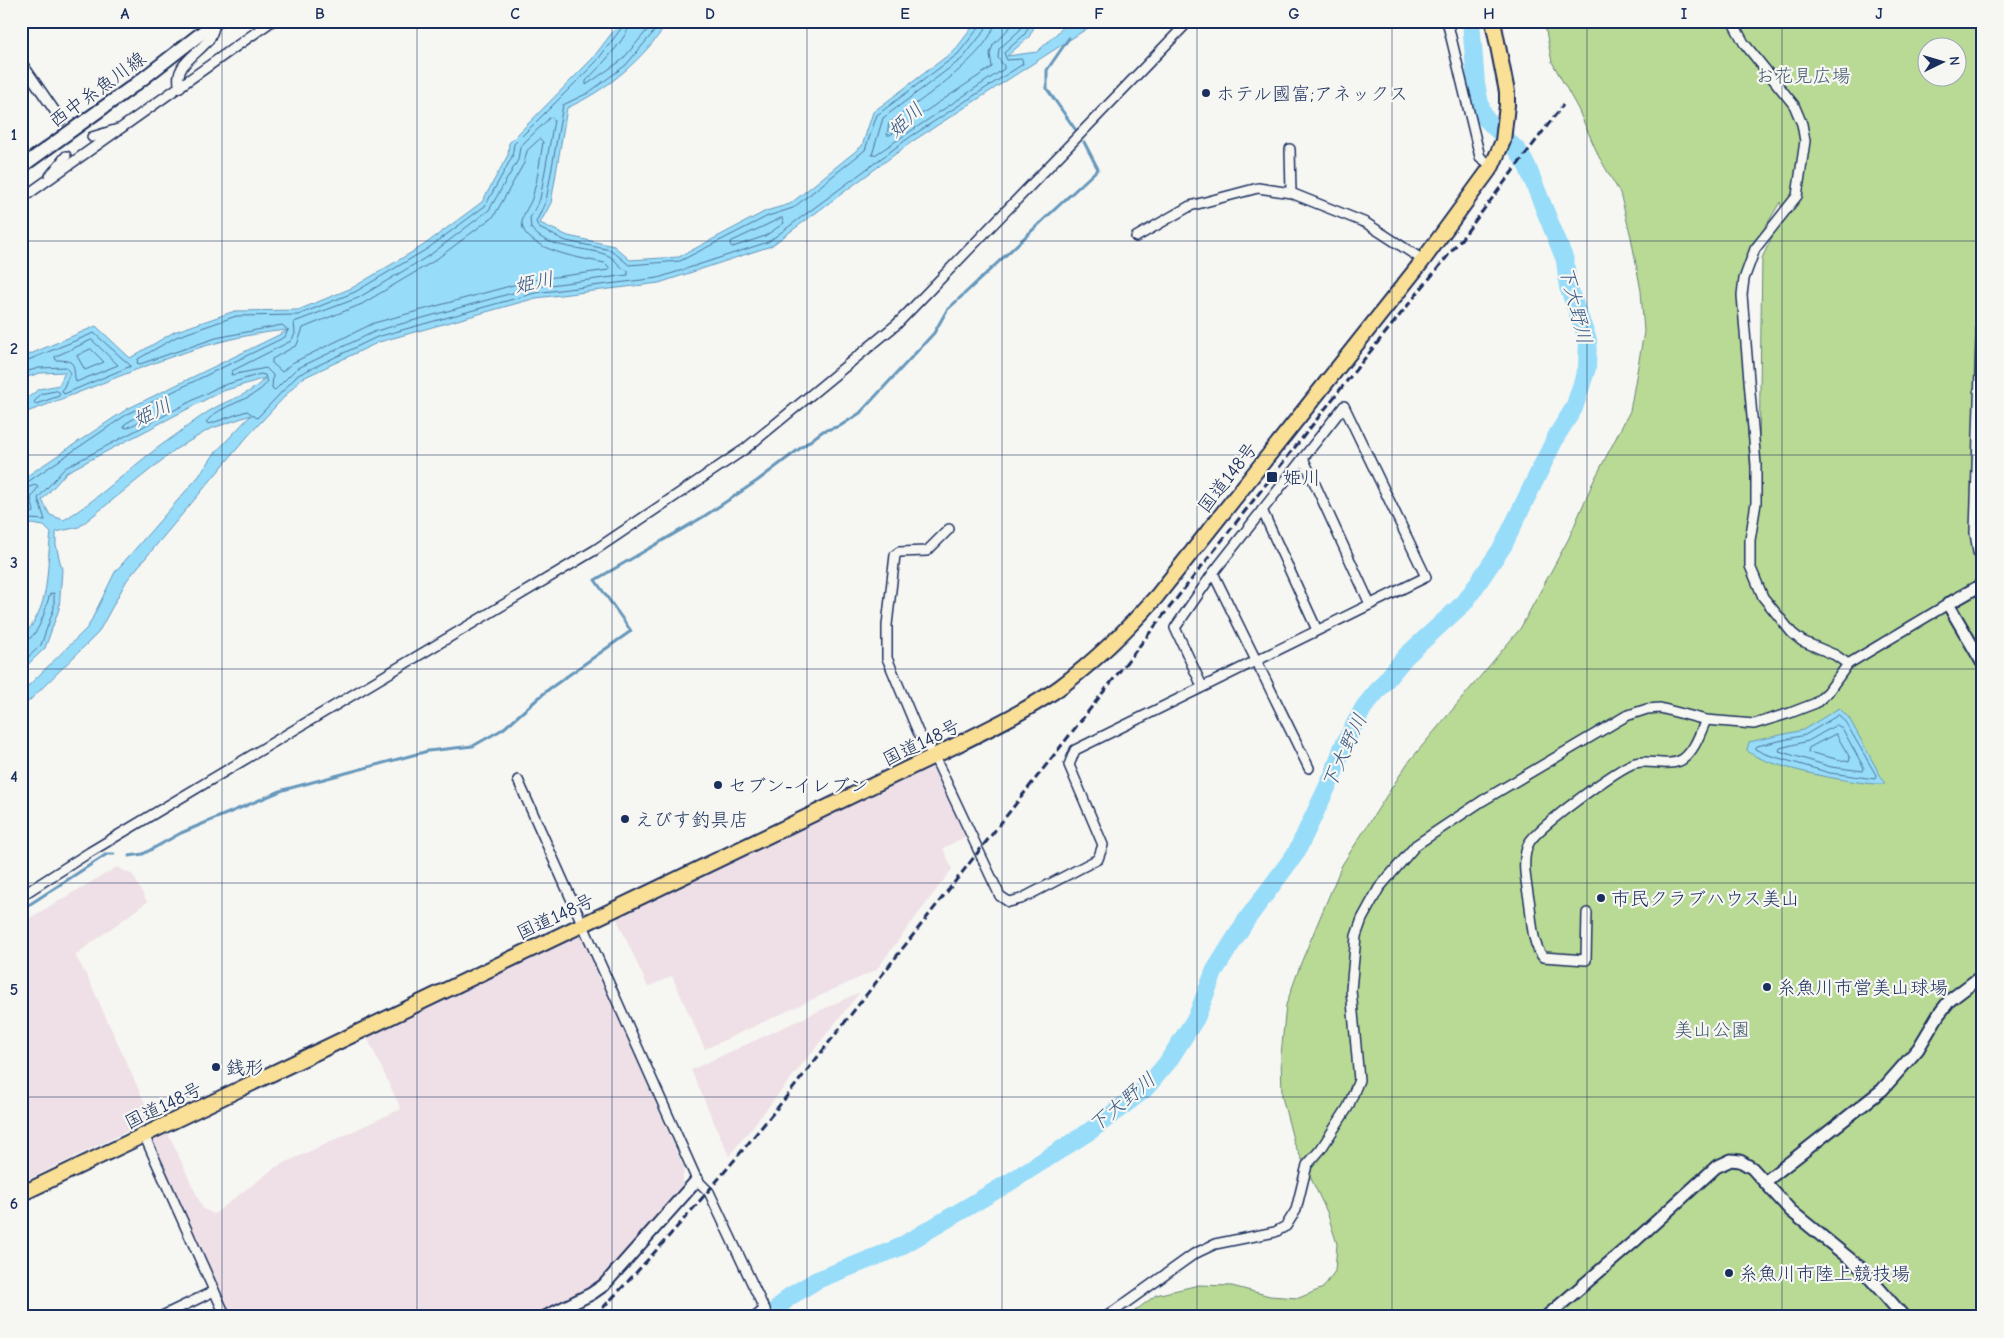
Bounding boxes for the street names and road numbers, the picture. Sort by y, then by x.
street label: 西中糸魚川線 [45,47,150,132]
street label: 国道148号 [1193,438,1262,517]
street label: 国道148号 [879,715,964,771]
street label: 国道148号 [513,889,598,945]
street label: 国道148号 [121,1078,206,1134]

